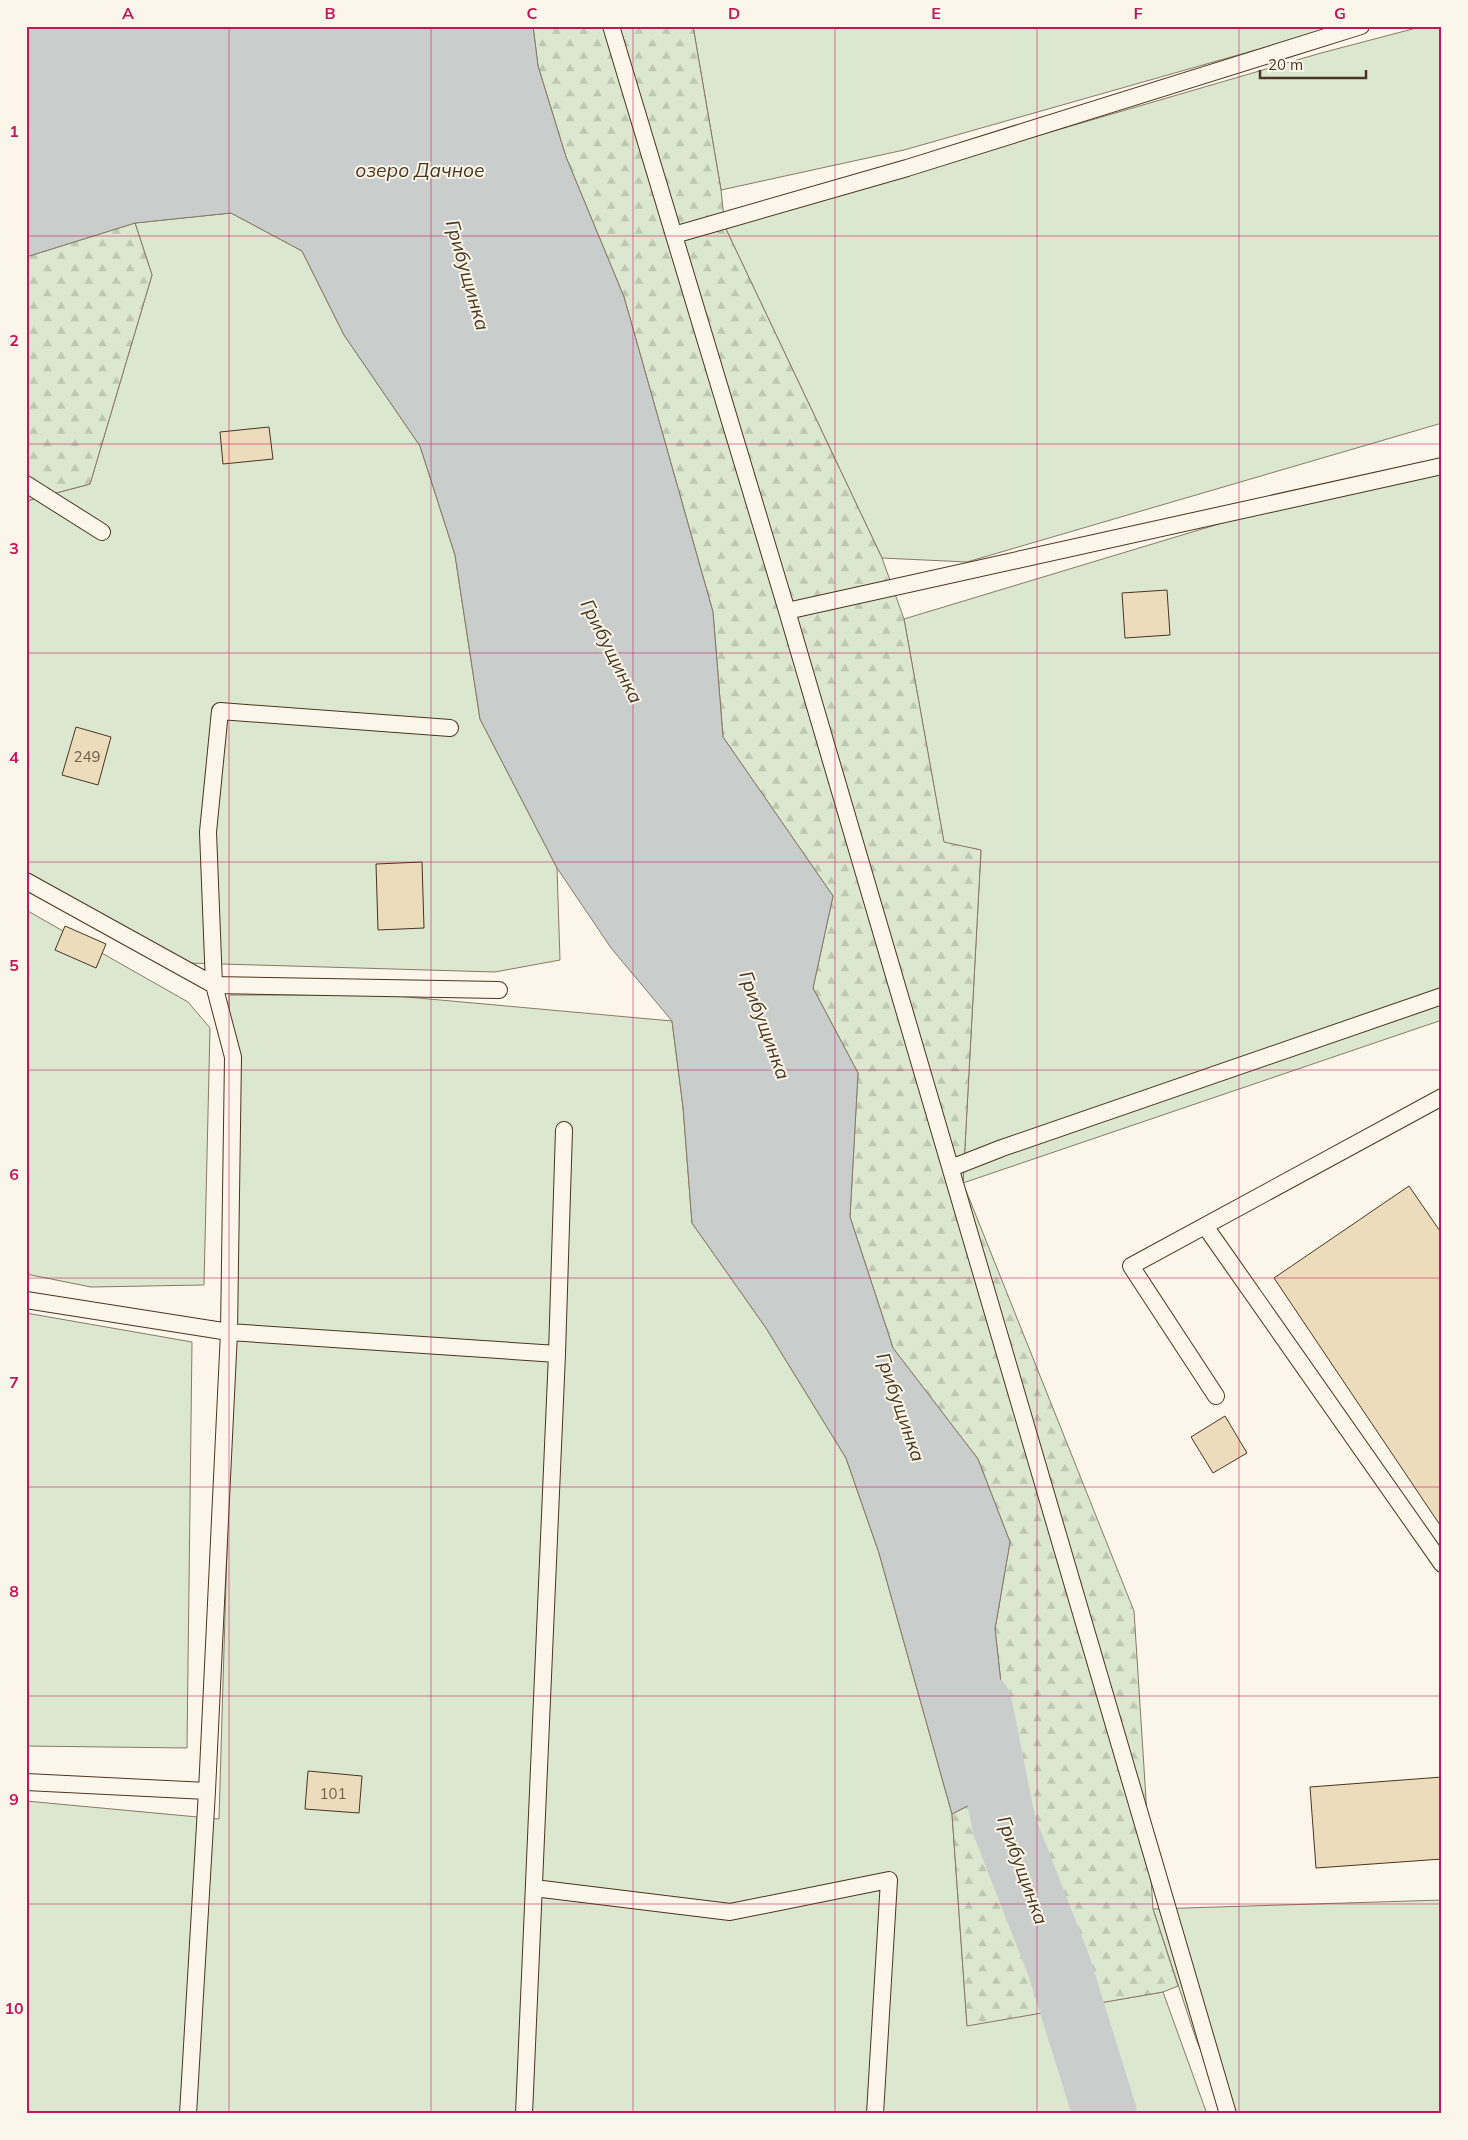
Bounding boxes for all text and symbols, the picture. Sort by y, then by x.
text: A [122,3,134,23]
text: B [324,3,336,23]
text: C [527,3,538,23]
text: D [728,3,740,23]
text: E [931,3,941,23]
text: F [1133,3,1143,23]
text: G [1334,3,1346,23]
scale bar [1260,48,1367,80]
text: 20 m [1268,55,1303,74]
text: 1 [9,121,19,141]
water label: озеро Дачное [355,158,485,182]
water label: Грибущинка [441,217,495,333]
text: 2 [9,330,19,350]
text: 3 [9,538,19,558]
water label: Грибущинка [576,595,648,707]
text: 4 [9,747,19,767]
house number: 249 [73,747,101,766]
text: 5 [9,955,19,975]
water label: Грибущинка [734,967,796,1083]
text: 6 [9,1164,19,1184]
water label: Грибущинка [871,1349,931,1465]
text: 7 [9,1372,19,1392]
text: 8 [9,1581,19,1601]
house number: 101 [319,1784,347,1803]
text: 9 [9,1789,19,1809]
water label: Грибущинка [992,1812,1054,1928]
text: 10 [4,1998,24,2018]

